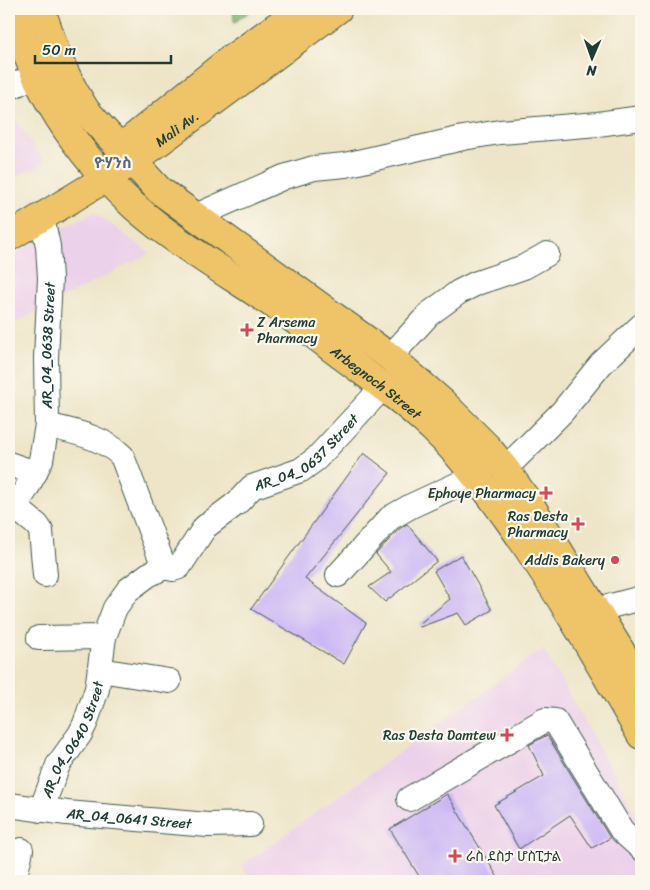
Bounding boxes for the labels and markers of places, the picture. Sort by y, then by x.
place label: Z Arsema Pharmacy [257,310,318,351]
marker: Z Arsema Pharmacy [241,324,253,336]
place label: Ephoye Pharmacy [428,481,537,506]
marker: Ephoye Pharmacy [540,487,552,499]
place label: Ras Desta Pharmacy [507,504,569,545]
marker: Ras Desta Pharmacy [572,518,584,530]
place label: Addis Bakery [524,548,606,573]
marker: Addis Bakery [609,554,621,566]
place label: Ras Desta Damtew [383,723,496,748]
marker: Ras Desta Damtew [500,728,514,742]
place label: ራስ ደስታ ሆስፒታል [466,844,562,869]
marker: ራስ ደስታ ሆስፒታል [448,849,462,863]

